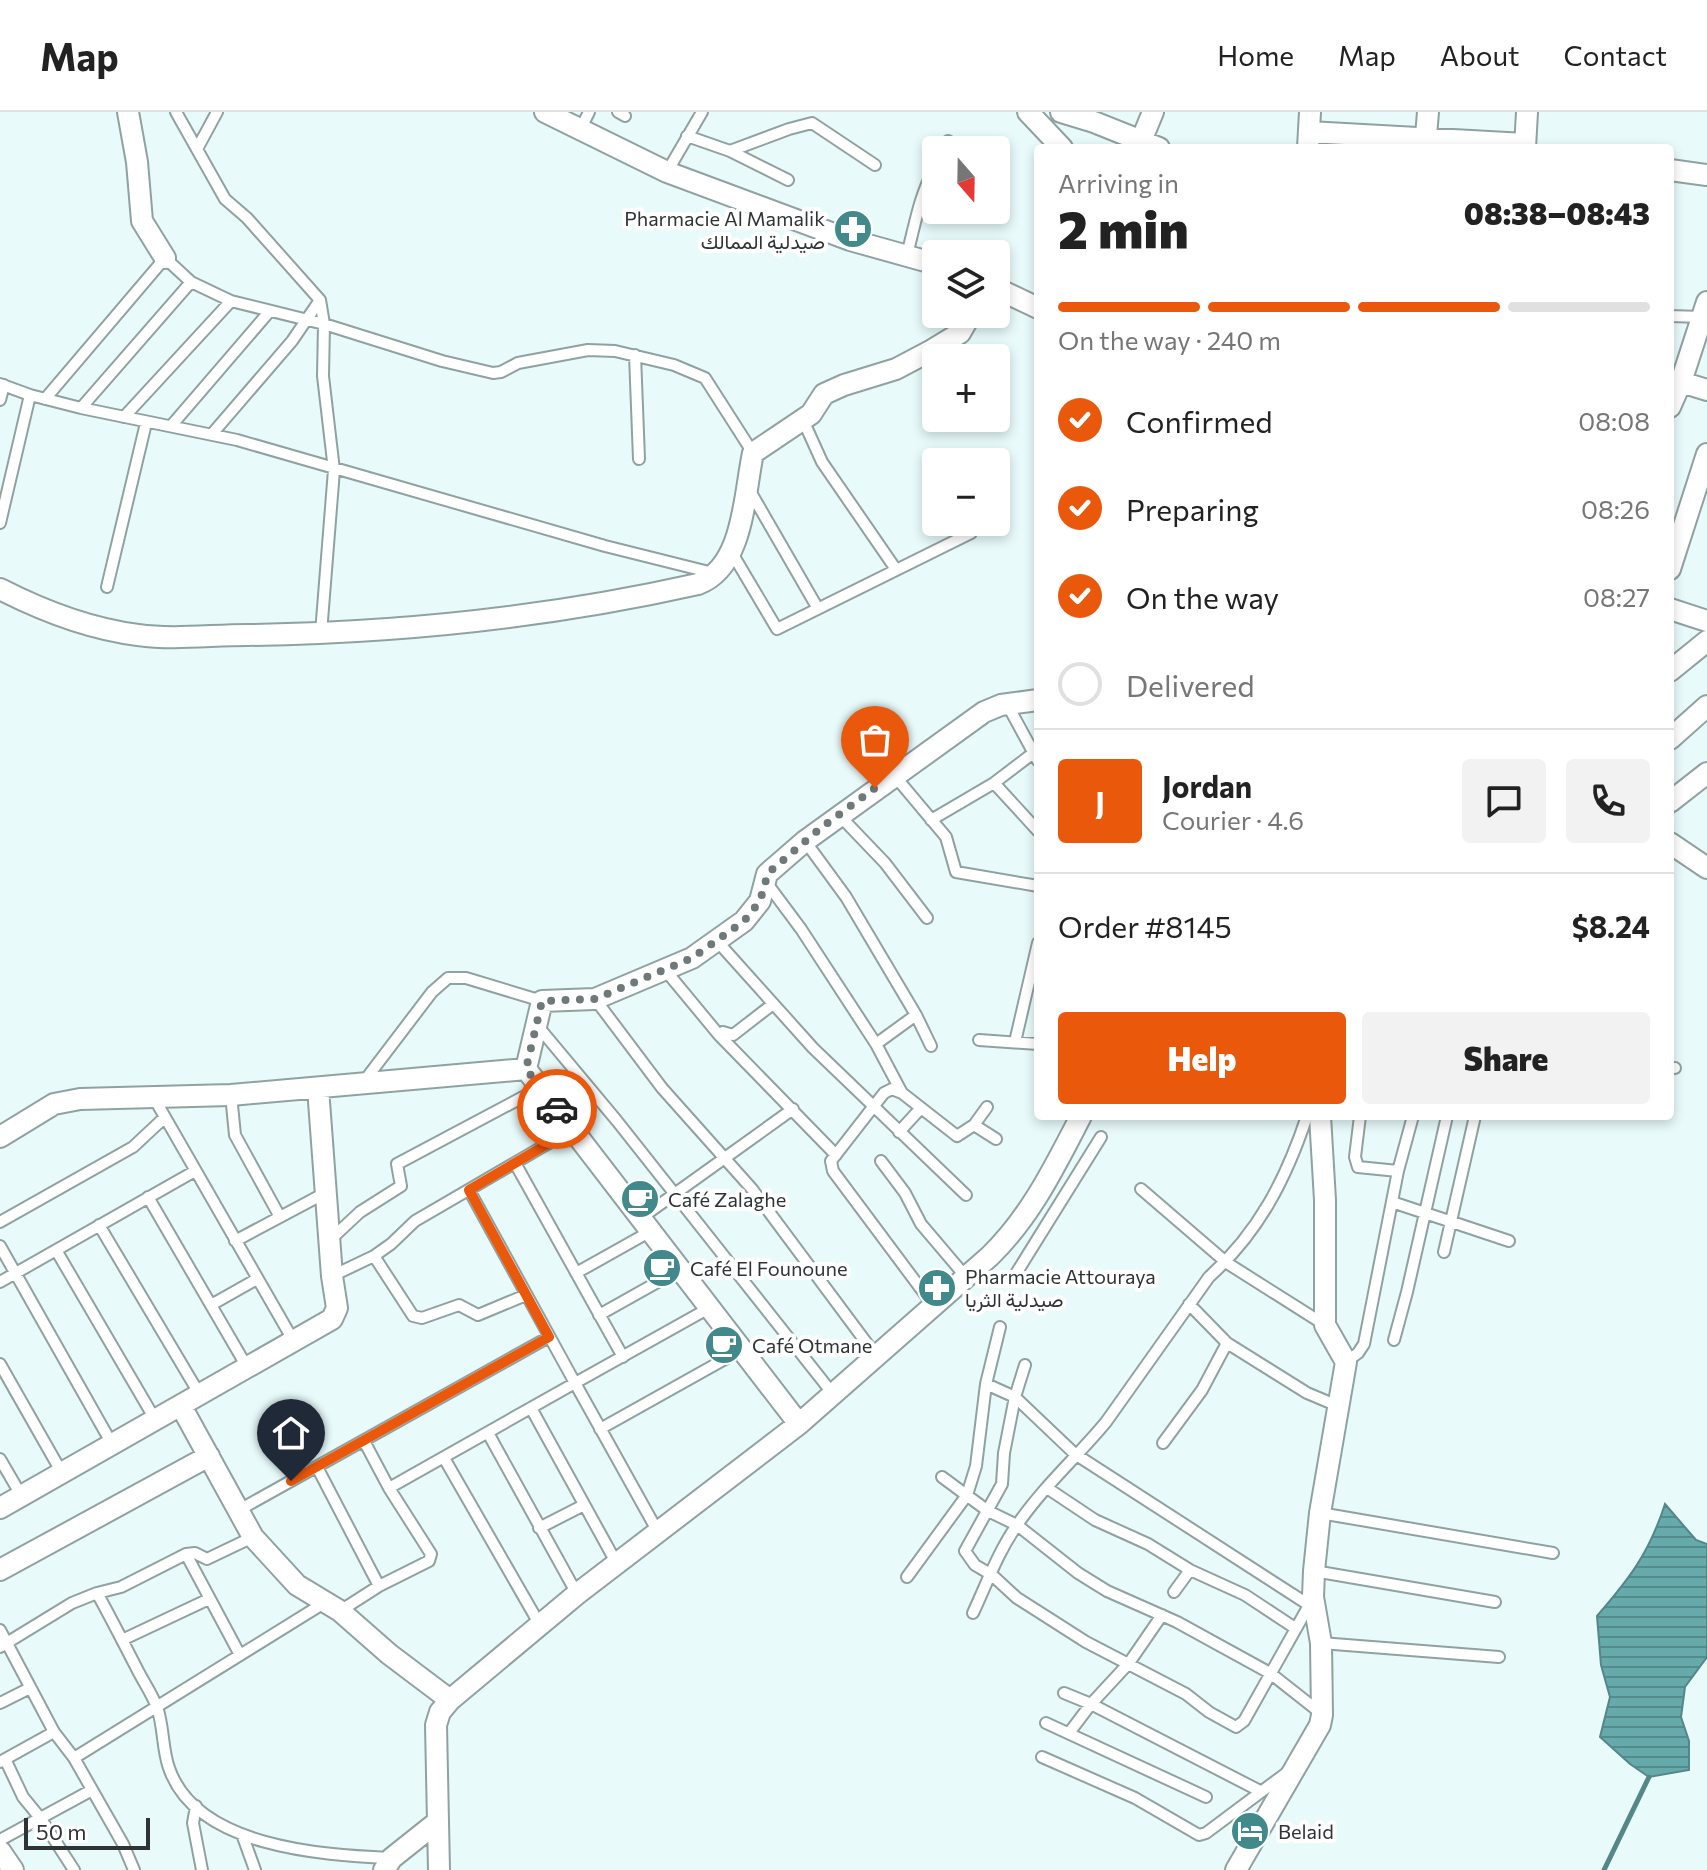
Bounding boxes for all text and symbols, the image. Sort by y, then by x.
text: Map [40,32,119,79]
text: Home [1217,38,1294,72]
text: Map [1338,38,1396,72]
text: About [1440,38,1520,72]
text: Contact [1564,38,1667,72]
north arrow [922,136,1010,224]
map controls [922,136,1010,536]
text: Arriving in [1058,167,1179,198]
text: 08:38–08:43 [1464,194,1650,231]
text: 2 min [1058,196,1189,260]
place label: Pharmacie Al Mamalik صيدلية الممالك [624,206,825,254]
pharmacy icon: Pharmacie Al Mamalik صيدلية الممالك [832,208,874,250]
button: layers [922,240,1010,328]
text: On the way · 240 m [1058,324,1281,355]
button: + [922,344,1010,432]
icon: check [1058,398,1102,442]
text: Confirmed [1126,402,1273,439]
text: 08:08 [1578,405,1650,436]
button: − [922,448,1010,536]
icon: check [1058,486,1102,530]
text: Preparing [1126,490,1259,527]
text: 08:26 [1581,493,1650,524]
icon: check [1058,574,1102,618]
text: On the way [1126,578,1279,615]
text: 08:27 [1583,581,1650,612]
text: Delivered [1126,666,1255,703]
pin [841,706,909,788]
icon: bag [853,718,897,762]
button: chat [1462,759,1546,843]
button: phone [1566,759,1650,843]
text: Jordan [1162,767,1252,804]
text: J [1095,783,1105,820]
text: Courier · 4.6 [1162,804,1304,835]
text: Order #8145 [1058,907,1232,944]
text: $8.24 [1572,907,1650,944]
button: Help [1058,1012,1346,1104]
button: Share [1362,1012,1650,1104]
courier [517,1069,597,1149]
icon: car [535,1087,579,1131]
cafe icon: Café Zalaghe [619,1178,661,1220]
place label: Café Zalaghe [668,1187,786,1211]
cafe icon: Café El Founoune [641,1247,683,1289]
place label: Café El Founoune [690,1256,847,1280]
place label: Pharmacie Attouraya صيدلية الثريا [965,1264,1156,1313]
pharmacy icon: Pharmacie Attouraya صيدلية الثريا [916,1267,958,1309]
cafe icon: Café Otmane [703,1324,745,1366]
place label: Café Otmane [752,1333,872,1357]
pin [257,1399,325,1481]
icon: home [269,1411,313,1455]
hotel icon: Belaid [1229,1810,1271,1852]
scale bar [24,1814,150,1850]
text: 50 m [36,1818,86,1845]
place label: Belaid [1278,1819,1334,1843]

